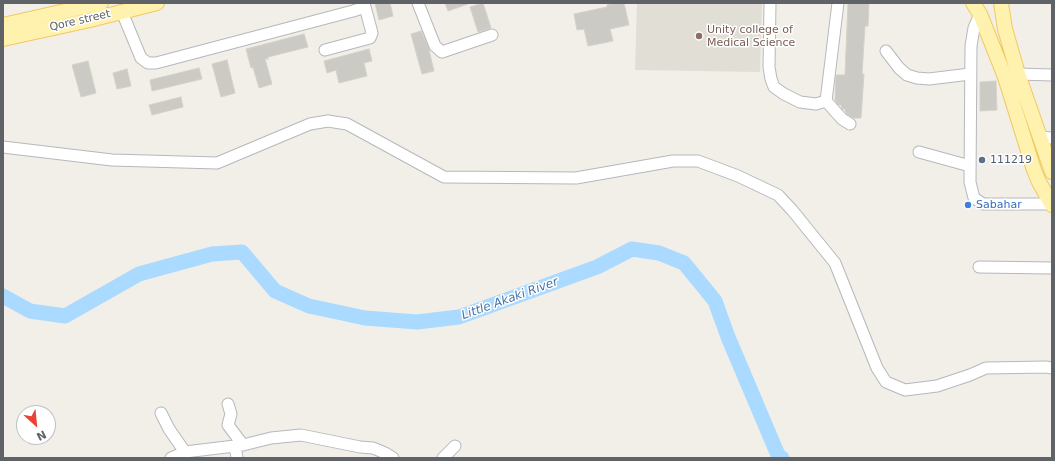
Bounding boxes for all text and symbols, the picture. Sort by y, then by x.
street label: Qore street [48,8,112,34]
place label: Unity college of Medical Science [707,23,795,49]
marker: Unity college of Medical Science [694,31,704,41]
place label: 111219 [990,153,1032,167]
marker: 111219 [977,155,987,165]
place label: Sabahar [976,198,1022,212]
marker: Sabahar [963,200,973,210]
water label: Little Akaki River [460,275,560,323]
north arrow [16,405,56,445]
text: N [34,427,48,443]

